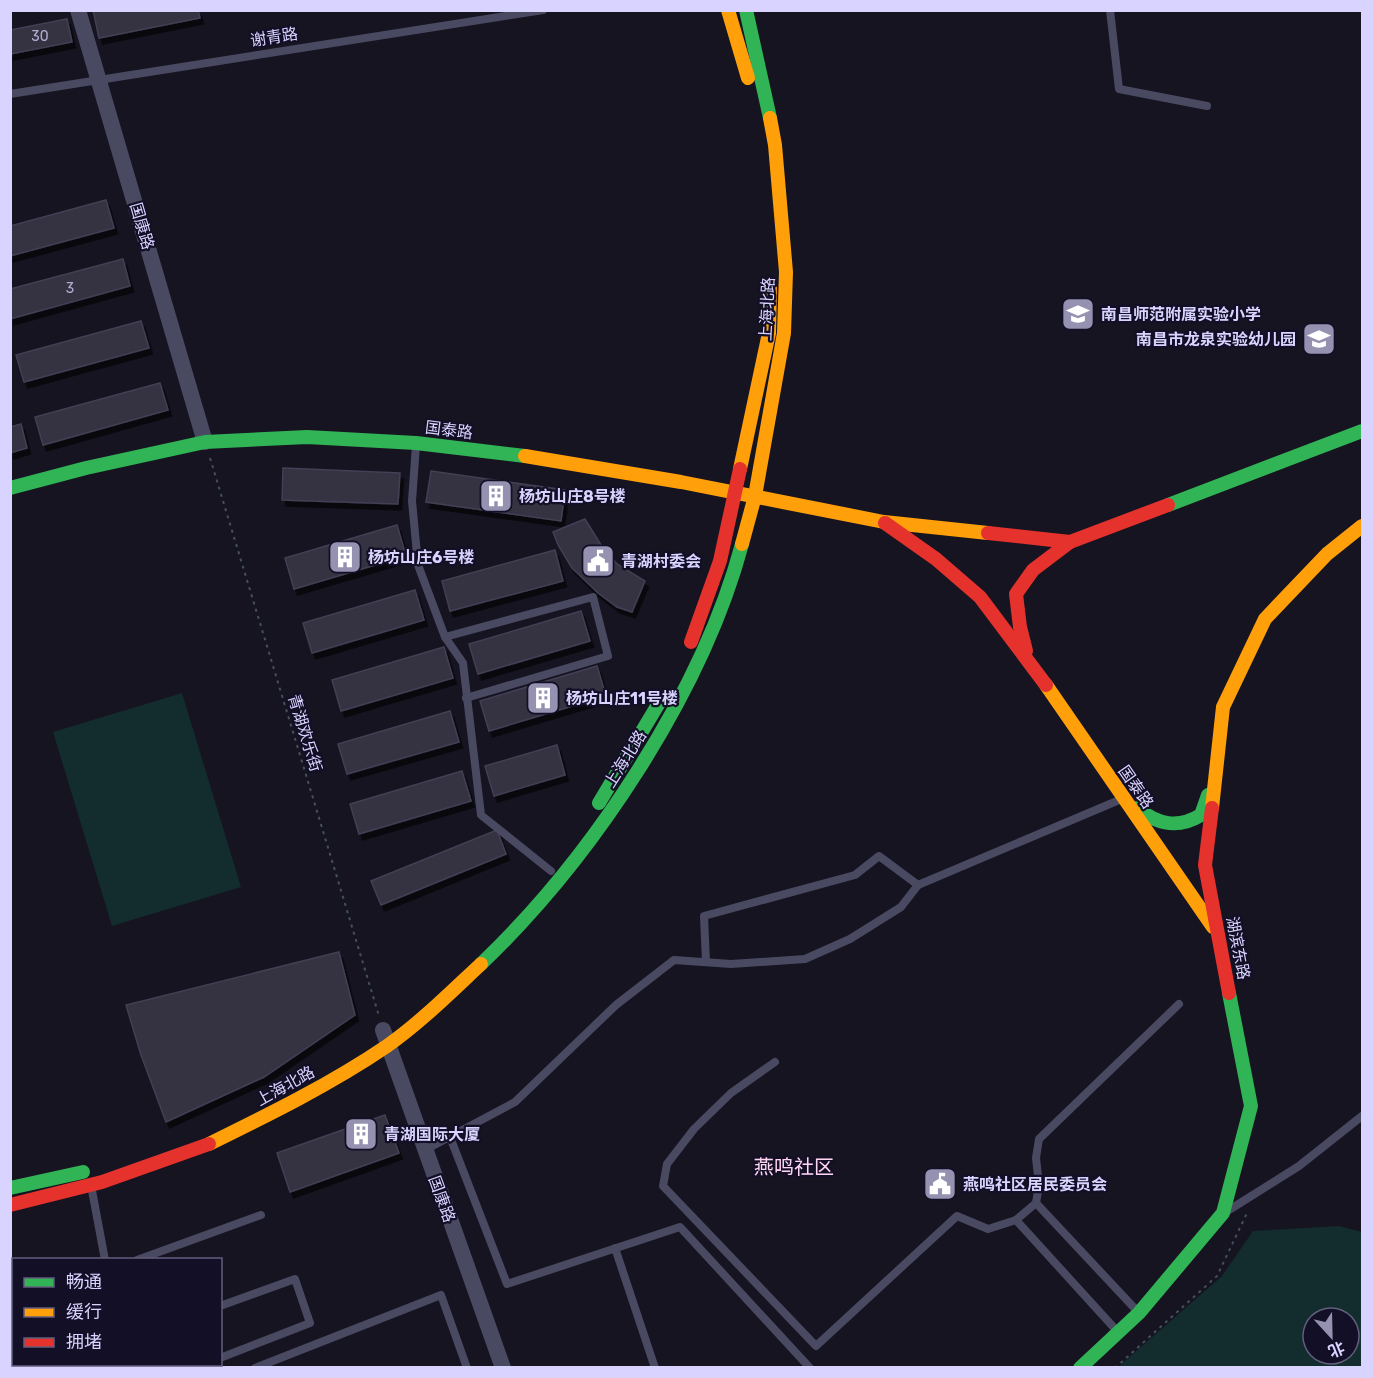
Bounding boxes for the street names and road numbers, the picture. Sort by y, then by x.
street label: 谢青路 [249,24,299,50]
street label: 国康路 [126,200,158,252]
street label: 上海北路 [756,277,778,341]
street label: 国泰路 [424,418,474,442]
street label: 青湖欢乐街 [284,692,326,774]
street label: 上海北路 [600,727,650,791]
street label: 国泰路 [1114,762,1158,812]
street label: 湖滨东路 [1223,915,1253,981]
street label: 上海北路 [252,1062,318,1110]
street label: 国康路 [425,1173,459,1225]

